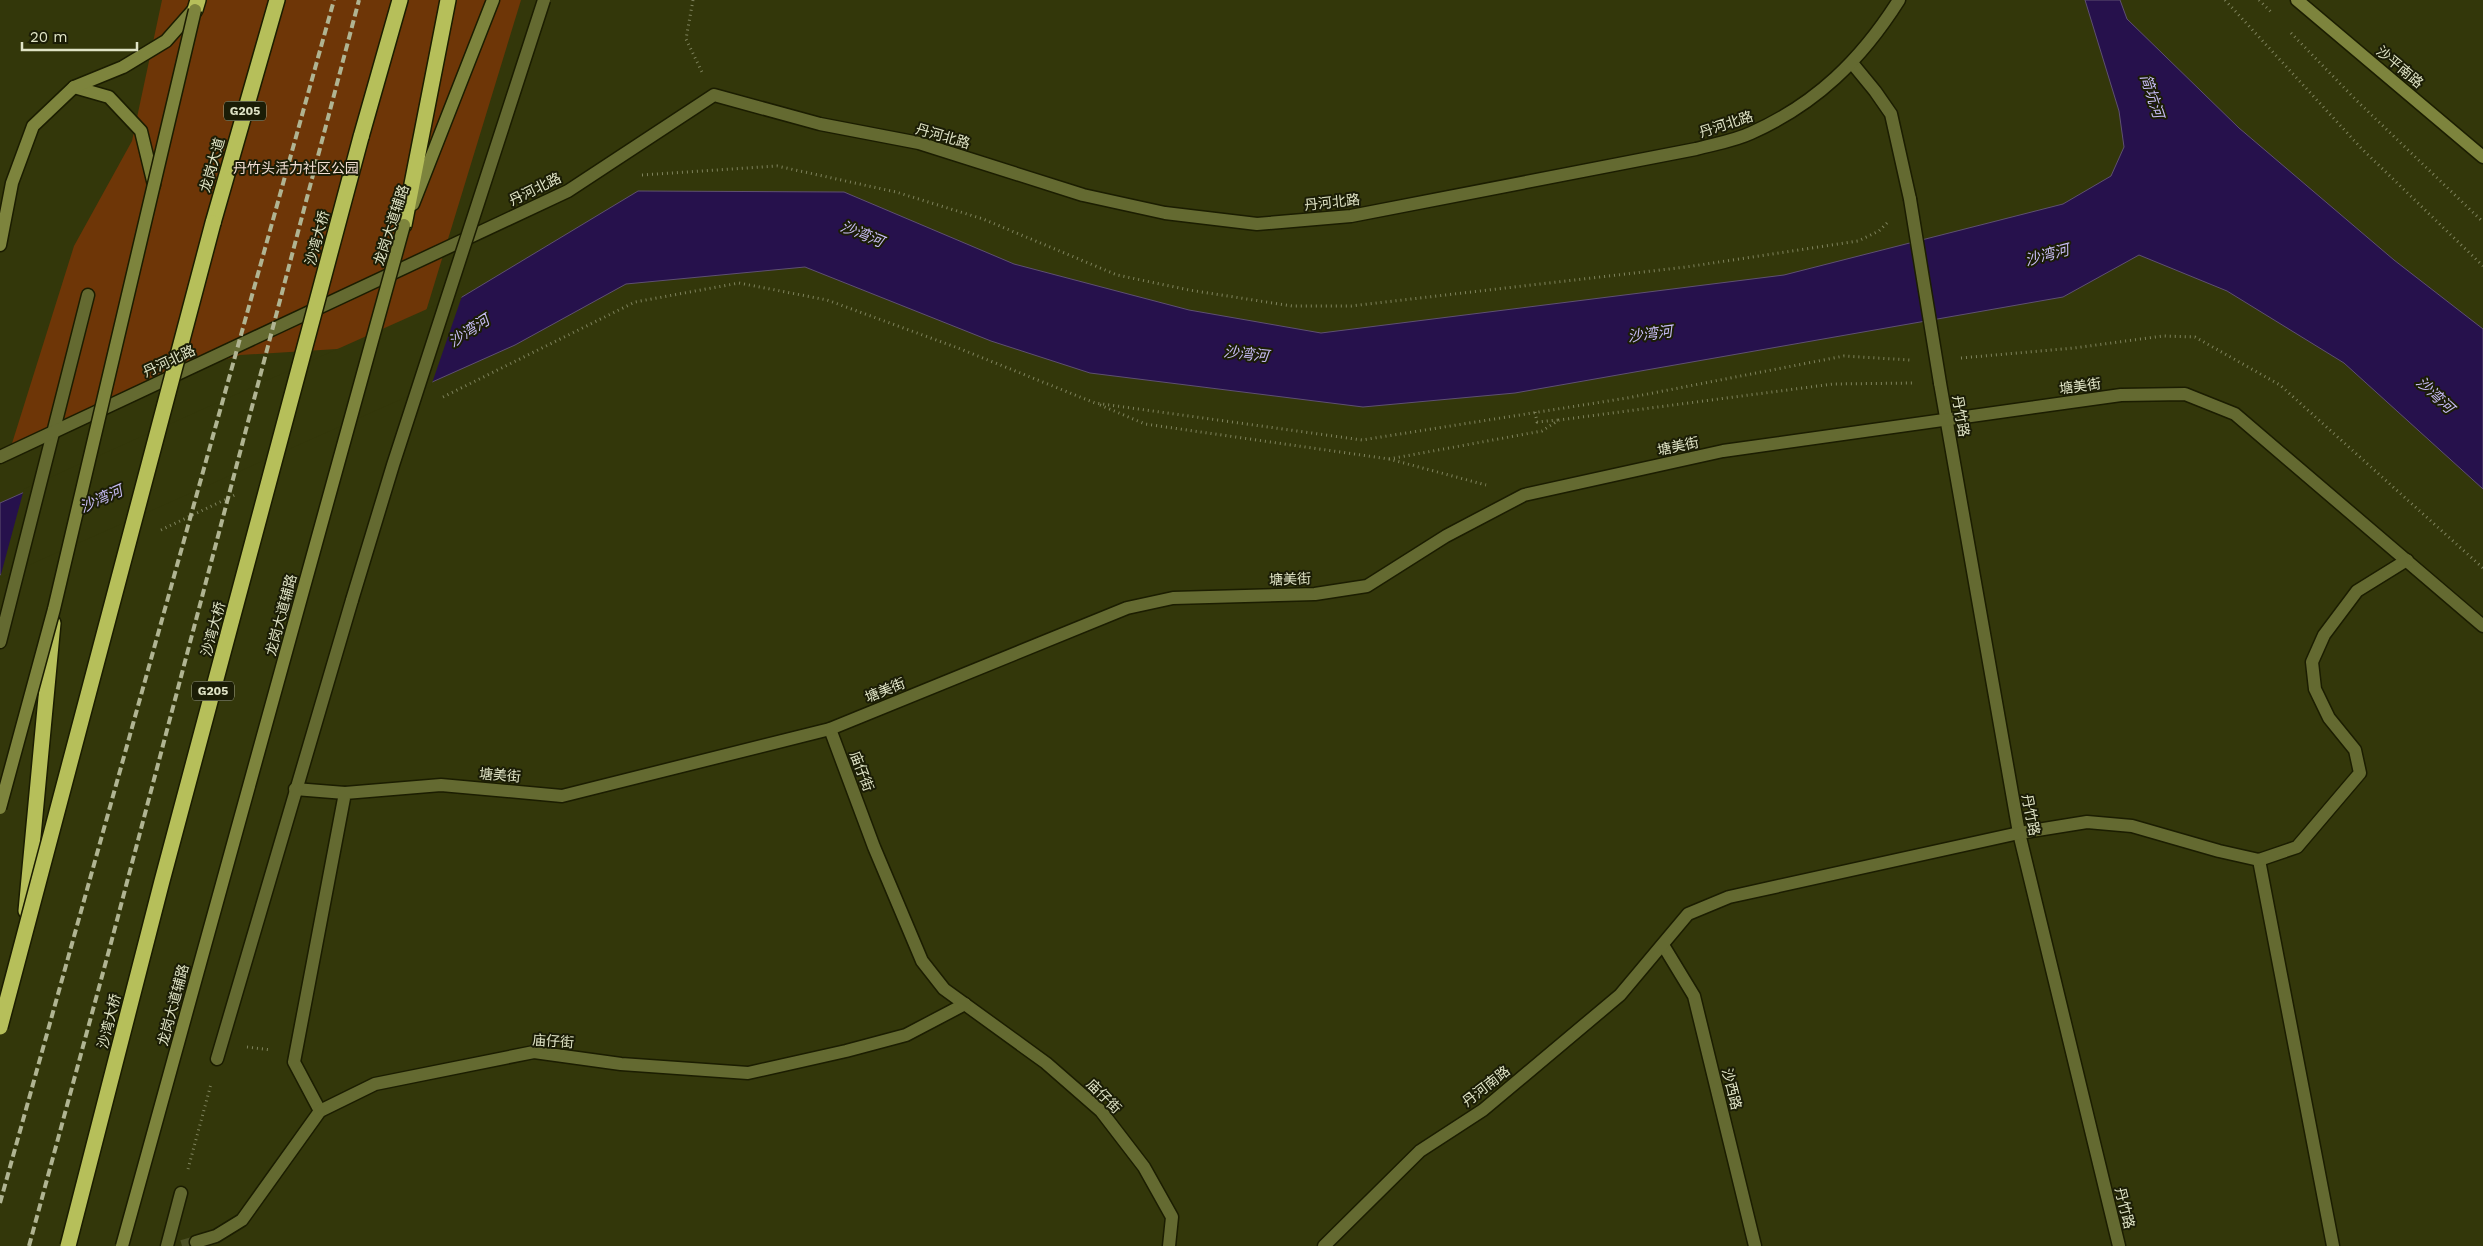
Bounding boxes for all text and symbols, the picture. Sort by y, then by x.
scale bar [22,20,138,52]
text: 20 m [30,28,68,46]
street label: 沙平南路 [2373,43,2427,91]
water label: 简坑河 [2136,72,2168,123]
road number: G205 [224,102,266,120]
street label: 丹河北路 [1697,108,1755,140]
street label: 丹河北路 [914,121,972,151]
street label: 龙岗大道 [197,136,227,194]
park label: 丹竹头活力社区公园 [233,160,359,176]
street label: 丹河北路 [506,170,564,208]
street label: 龙岗大道辅路 [370,183,412,267]
street label: 丹河北路 [1303,191,1361,213]
street label: 沙湾大桥 [302,209,332,267]
water label: 沙湾河 [838,217,889,252]
water label: 沙湾河 [2023,240,2074,270]
water label: 沙湾河 [445,310,495,351]
water label: 沙湾河 [1627,322,1676,346]
street label: 丹河北路 [140,342,198,380]
water label: 沙湾河 [1223,343,1272,366]
water label: 沙湾河 [2412,373,2460,419]
street label: 塘美街 [2058,375,2102,397]
street label: 丹竹路 [1949,394,1973,438]
street label: 塘美街 [1656,434,1700,458]
water label: 沙湾河 [77,480,128,516]
street label: 塘美街 [1269,570,1311,588]
street label: 龙岗大道辅路 [262,572,300,658]
street label: 沙湾大桥 [198,600,228,658]
street label: 塘美街 [863,675,907,705]
road number: G205 [192,681,234,700]
street label: 庙仔街 [847,749,877,793]
street label: 塘美街 [478,765,522,785]
street label: 丹竹路 [2019,793,2043,837]
street label: 龙岗大道辅路 [154,962,192,1048]
street label: 沙湾大桥 [94,992,124,1050]
street label: 庙仔街 [531,1032,575,1050]
street label: 丹河南路 [1459,1062,1513,1110]
street label: 沙西路 [1719,1067,1745,1111]
street label: 庙仔街 [1083,1075,1125,1117]
street label: 丹竹路 [2112,1186,2138,1230]

